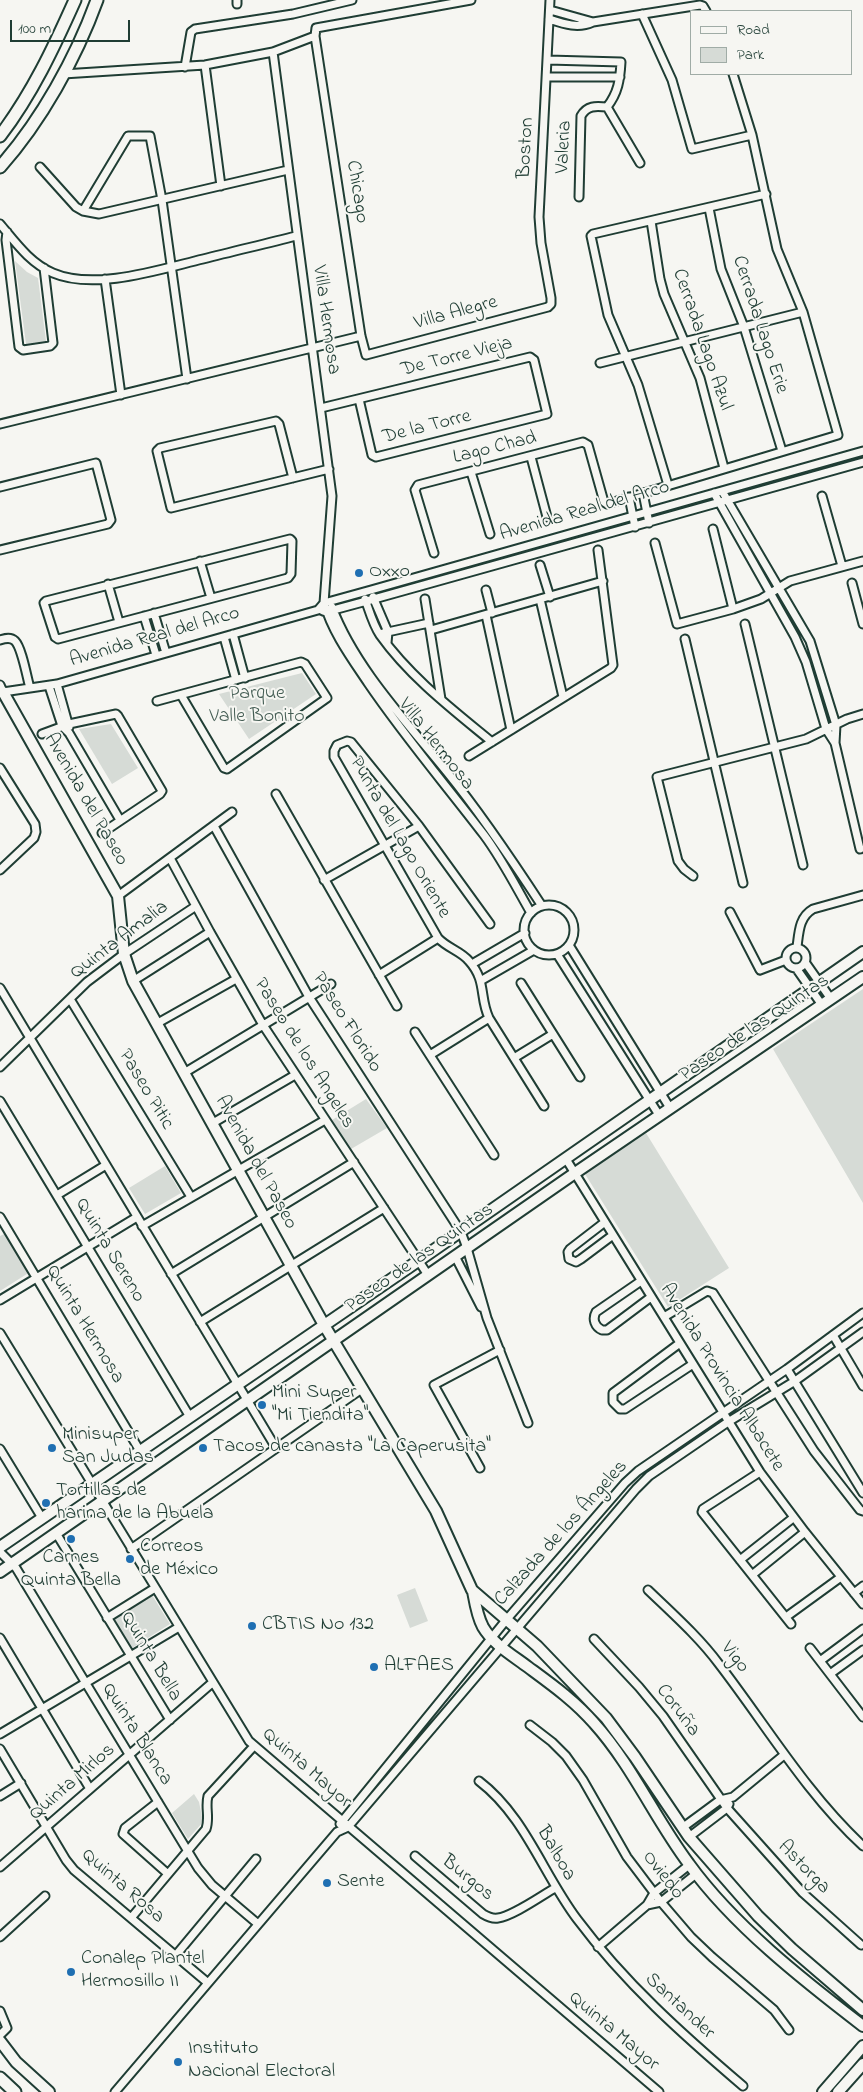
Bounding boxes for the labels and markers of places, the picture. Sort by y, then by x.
place label: Oxxo [369,561,410,585]
marker: Oxxo [353,567,365,579]
place label: Mini Super "Mi Tiendita" [272,1382,368,1429]
marker: Mini Super "Mi Tiendita" [256,1399,268,1411]
place label: Minisuper San Judas [62,1424,154,1471]
place label: Tacos de canasta "La Caperusita" [213,1436,491,1460]
marker: Minisuper San Judas [46,1442,58,1454]
marker: Tacos de canasta "La Caperusita" [197,1442,209,1454]
place label: Tortillas de harina de la Abuela [56,1480,213,1527]
marker: Tortillas de harina de la Abuela [40,1497,52,1509]
marker: Carnes Quinta Bella [65,1533,77,1545]
place label: Correos de México [140,1536,218,1583]
place label: Carnes Quinta Bella [21,1547,121,1594]
marker: Correos de México [124,1553,136,1565]
place label: CBTIS No 132 [262,1614,374,1638]
marker: CBTIS No 132 [246,1620,258,1632]
place label: ALFAES [384,1655,454,1679]
marker: ALFAES [368,1661,380,1673]
place label: Sente [337,1871,384,1895]
marker: Sente [321,1877,333,1889]
place label: Conalep Plantel Hermosillo II [81,1948,205,1995]
marker: Conalep Plantel Hermosillo II [65,1966,77,1978]
place label: Instituto Nacional Electoral [188,2038,335,2085]
marker: Instituto Nacional Electoral [172,2056,184,2068]

